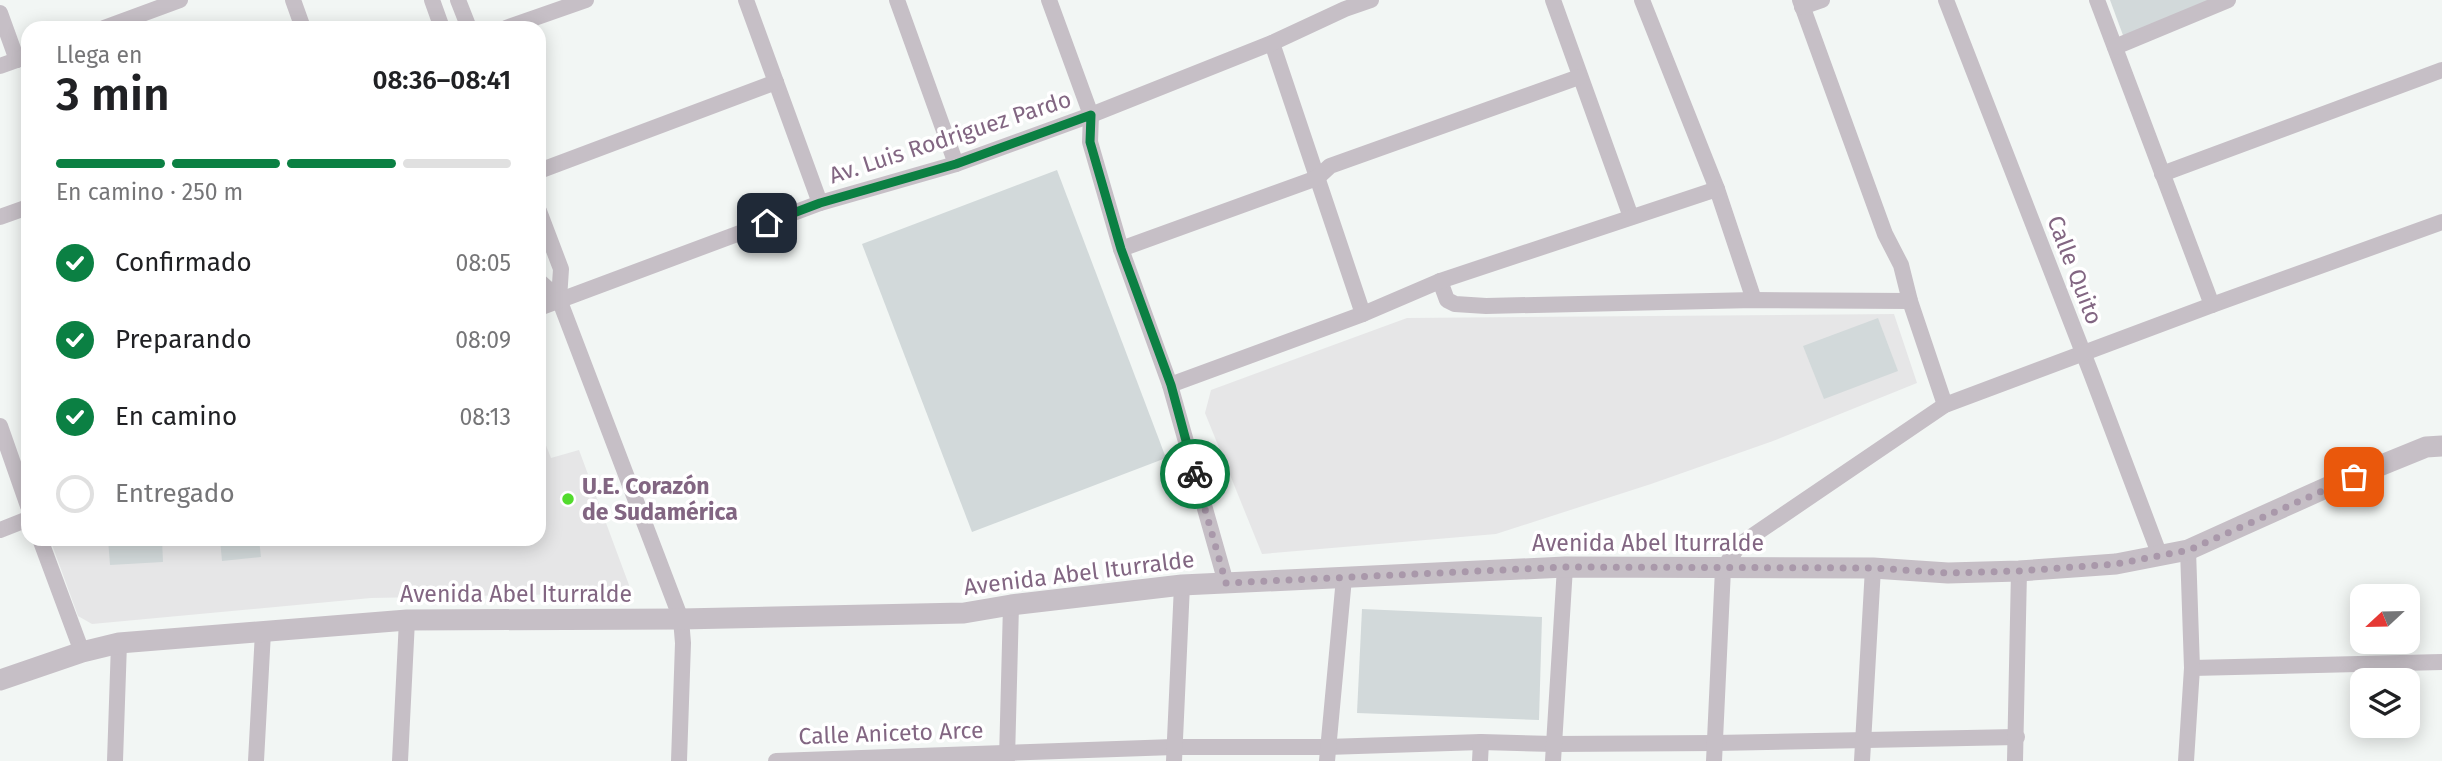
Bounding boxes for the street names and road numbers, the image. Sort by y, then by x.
street label: Av. Luis Rodriguez Pardo [825,85,1075,189]
street label: Calle Quito [2041,212,2109,328]
street label: Avenida Abel Iturralde [1532,529,1764,557]
street label: Avenida Abel Iturralde [962,545,1196,601]
street label: Avenida Abel Iturralde [400,580,632,608]
street label: Calle Aniceto Arce [798,716,984,750]

